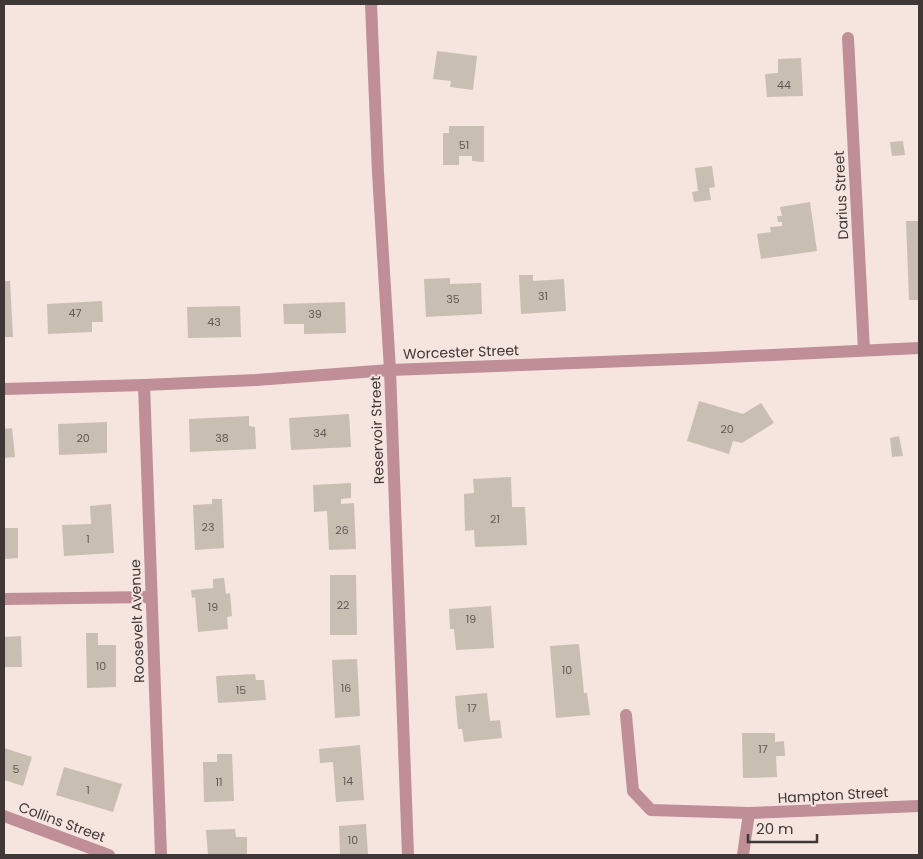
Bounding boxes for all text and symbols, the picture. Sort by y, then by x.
house number: 44 [777,77,791,93]
house number: 51 [459,137,469,153]
street label: Darius Street [829,150,853,240]
house number: 31 [538,288,548,304]
house number: 35 [446,291,460,307]
house number: 47 [69,305,81,321]
house number: 39 [308,306,322,322]
house number: 43 [207,314,221,330]
street label: Worcester Street [403,340,519,364]
street label: Reservoir Street [365,375,389,485]
house number: 20 [720,421,734,437]
house number: 34 [313,425,327,441]
house number: 20 [76,430,90,446]
house number: 38 [215,430,229,446]
house number: 21 [490,511,500,527]
house number: 23 [202,519,214,535]
house number: 26 [335,522,349,538]
house number: 1 [86,531,90,547]
street label: Roosevelt Avenue [125,558,149,683]
house number: 22 [337,597,349,613]
house number: 19 [208,599,218,615]
house number: 19 [466,611,476,627]
house number: 10 [96,658,106,674]
house number: 10 [562,662,572,678]
house number: 16 [341,680,351,696]
house number: 15 [236,682,246,698]
house number: 17 [467,700,477,716]
house number: 17 [758,741,768,757]
house number: 5 [13,761,20,777]
house number: 14 [343,773,353,789]
house number: 11 [215,774,223,790]
house number: 1 [86,782,90,798]
street label: Hampton Street [777,782,889,808]
street label: Collins Street [16,797,108,847]
scale bar [748,812,817,844]
text: 20 m [756,818,794,839]
house number: 10 [348,832,358,848]

